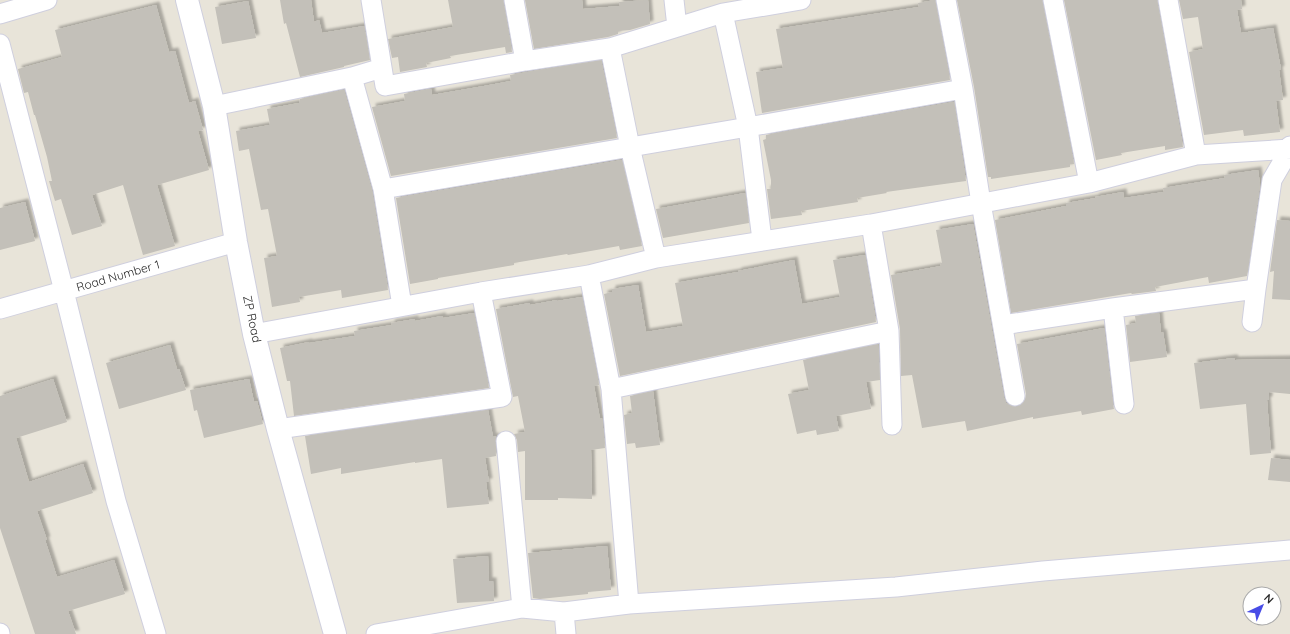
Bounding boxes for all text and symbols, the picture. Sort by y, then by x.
street label: Road Number 1 [74,256,161,295]
street label: ZP Road [240,294,265,344]
north arrow [1242,586,1282,626]
text: N [1261,591,1277,607]

